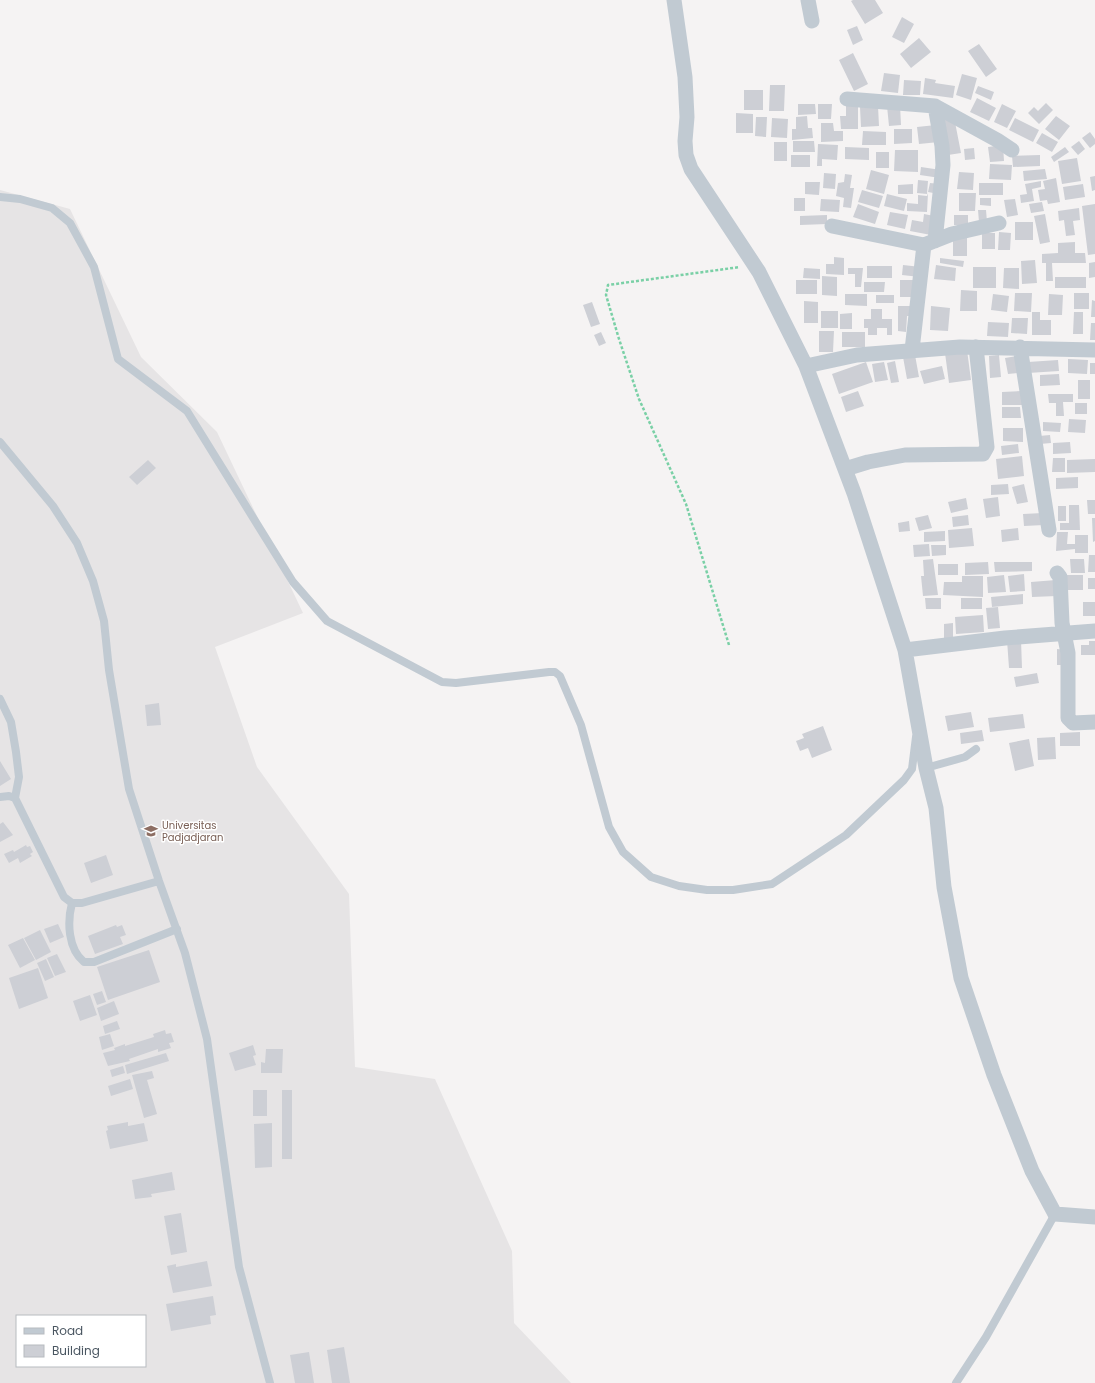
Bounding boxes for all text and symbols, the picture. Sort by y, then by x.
place label: Universitas Padjadjaran [162,818,223,845]
school or university icon: Universitas Padjadjaran [143,823,159,839]
legend [16,1315,146,1367]
text: Road [52,1322,83,1339]
text: Building [52,1342,100,1359]

